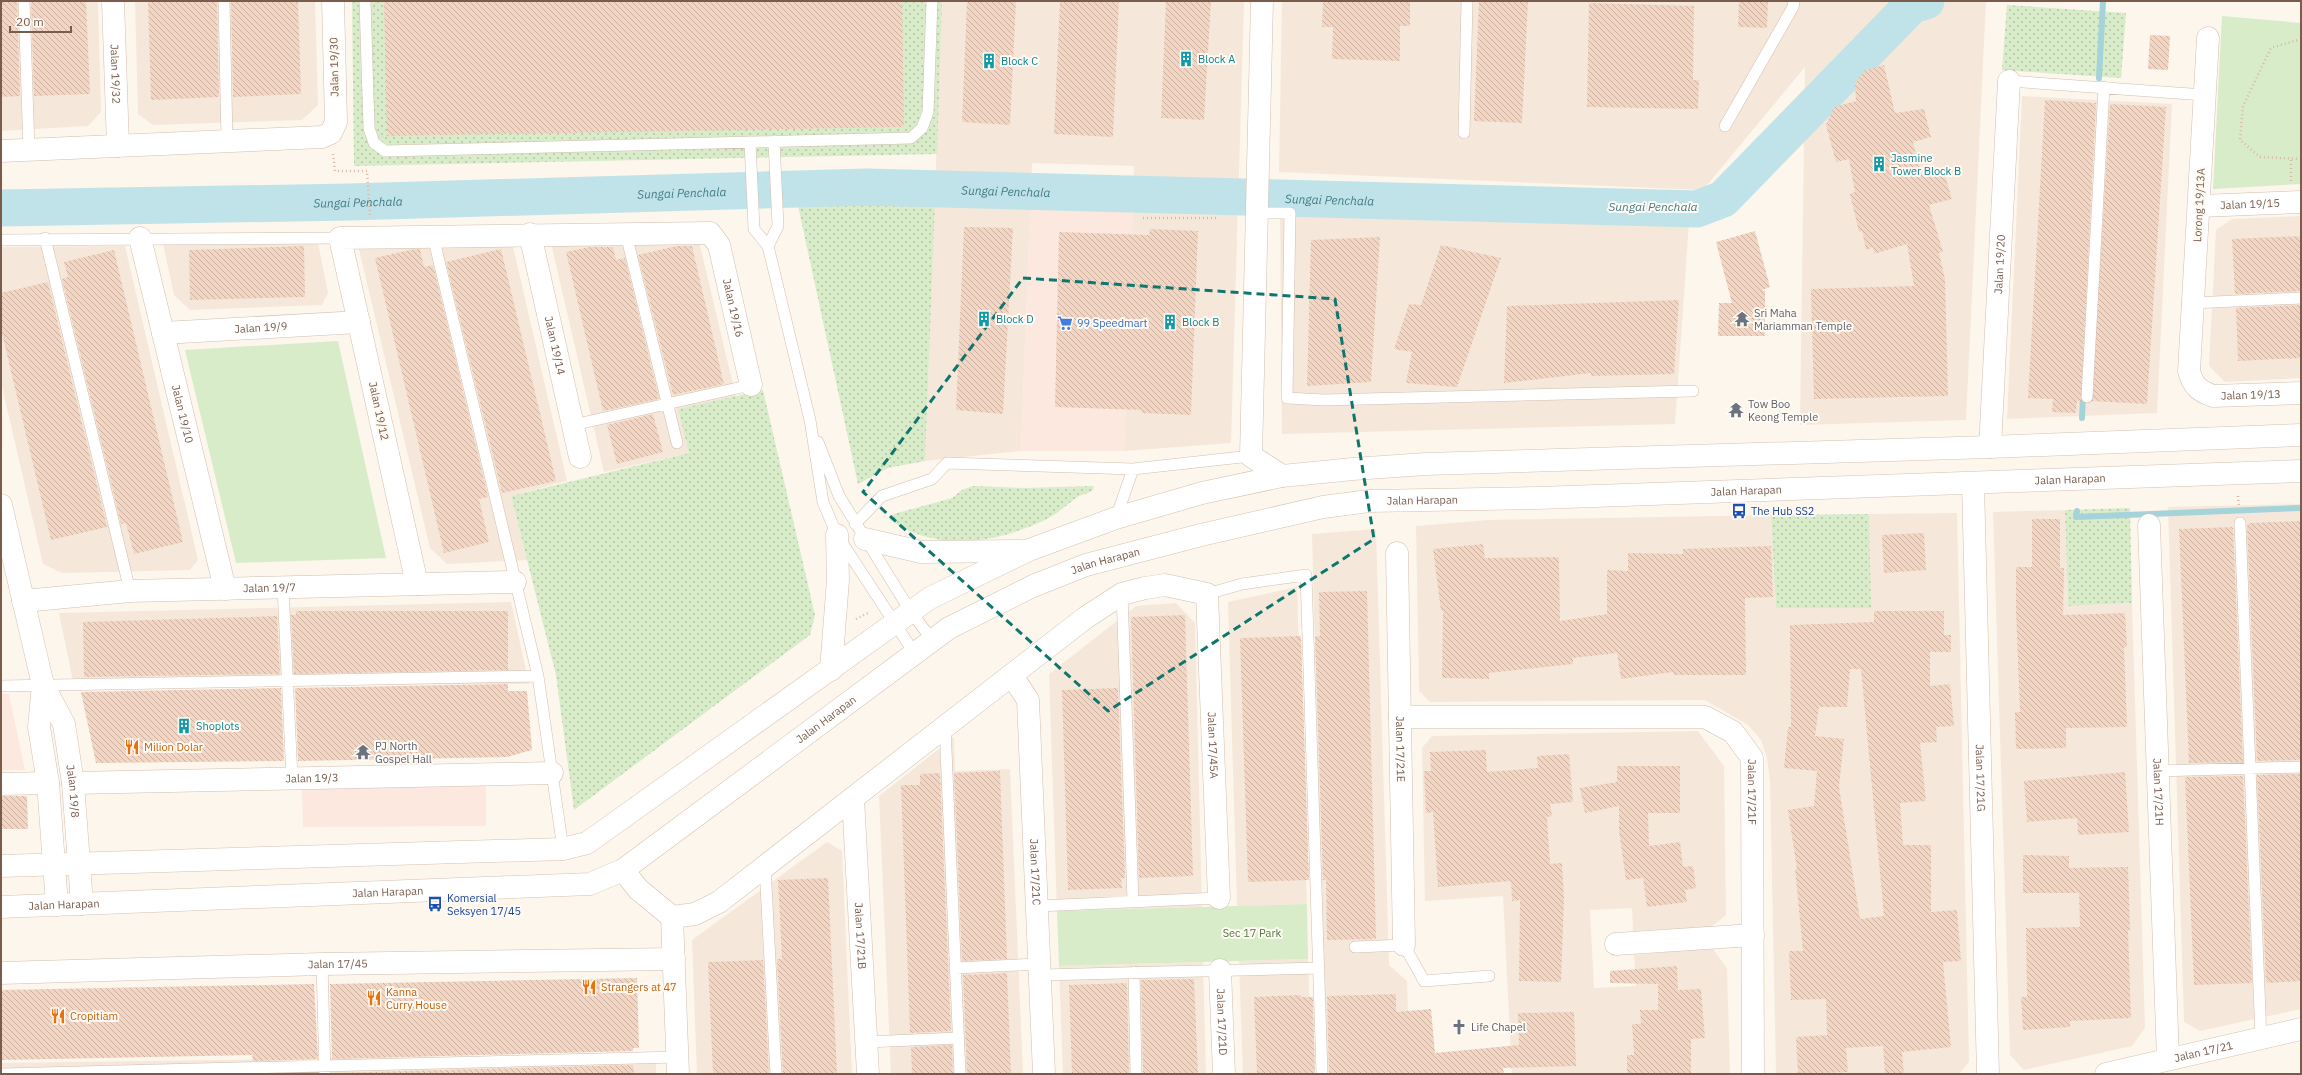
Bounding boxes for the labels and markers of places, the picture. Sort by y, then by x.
building icon: Block A [1177,50,1195,68]
building icon: Block C [980,52,998,70]
place label: Block A [1198,52,1235,66]
place label: Block C [1001,54,1038,68]
place label: Jasmine Tower Block B [1891,151,1961,178]
building icon: Jasmine Tower Block B [1870,155,1888,173]
place label: Sri Maha Mariamman Temple [1754,306,1852,333]
building icon: Block D [975,310,993,328]
temple icon: Sri Maha Mariamman Temple [1733,310,1751,328]
place label: Block D [996,312,1034,326]
building icon: Block B [1161,313,1179,331]
supermarket icon: 99 Speedmart [1056,314,1074,332]
place label: Block B [1182,315,1219,329]
place label: 99 Speedmart [1077,316,1148,330]
place label: Tow Boo Keong Temple [1748,397,1818,424]
temple icon: Tow Boo Keong Temple [1727,401,1745,419]
bus stop icon: The Hub SS2 [1730,502,1748,520]
place label: The Hub SS2 [1751,504,1814,518]
building icon: Shoplots [175,717,193,735]
place label: Shoplots [196,719,240,733]
restaurant icon: Milion Dolar [123,738,141,756]
place label: PJ North Gospel Hall [375,739,432,766]
place label: Milion Dolar [144,740,203,754]
temple icon: PJ North Gospel Hall [354,743,372,761]
place label: Komersial Seksyen 17/45 [447,891,521,918]
bus stop icon: Komersial Seksyen 17/45 [426,895,444,913]
restaurant icon: Strangers at 47 [580,978,598,996]
place label: Strangers at 47 [601,980,677,994]
place label: Kanna Curry House [386,985,447,1012]
restaurant icon: Kanna Curry House [365,989,383,1007]
restaurant icon: Cropitiam [49,1007,67,1025]
place label: Cropitiam [70,1009,118,1023]
church icon: Life Chapel [1450,1018,1468,1036]
place label: Life Chapel [1471,1020,1526,1034]

